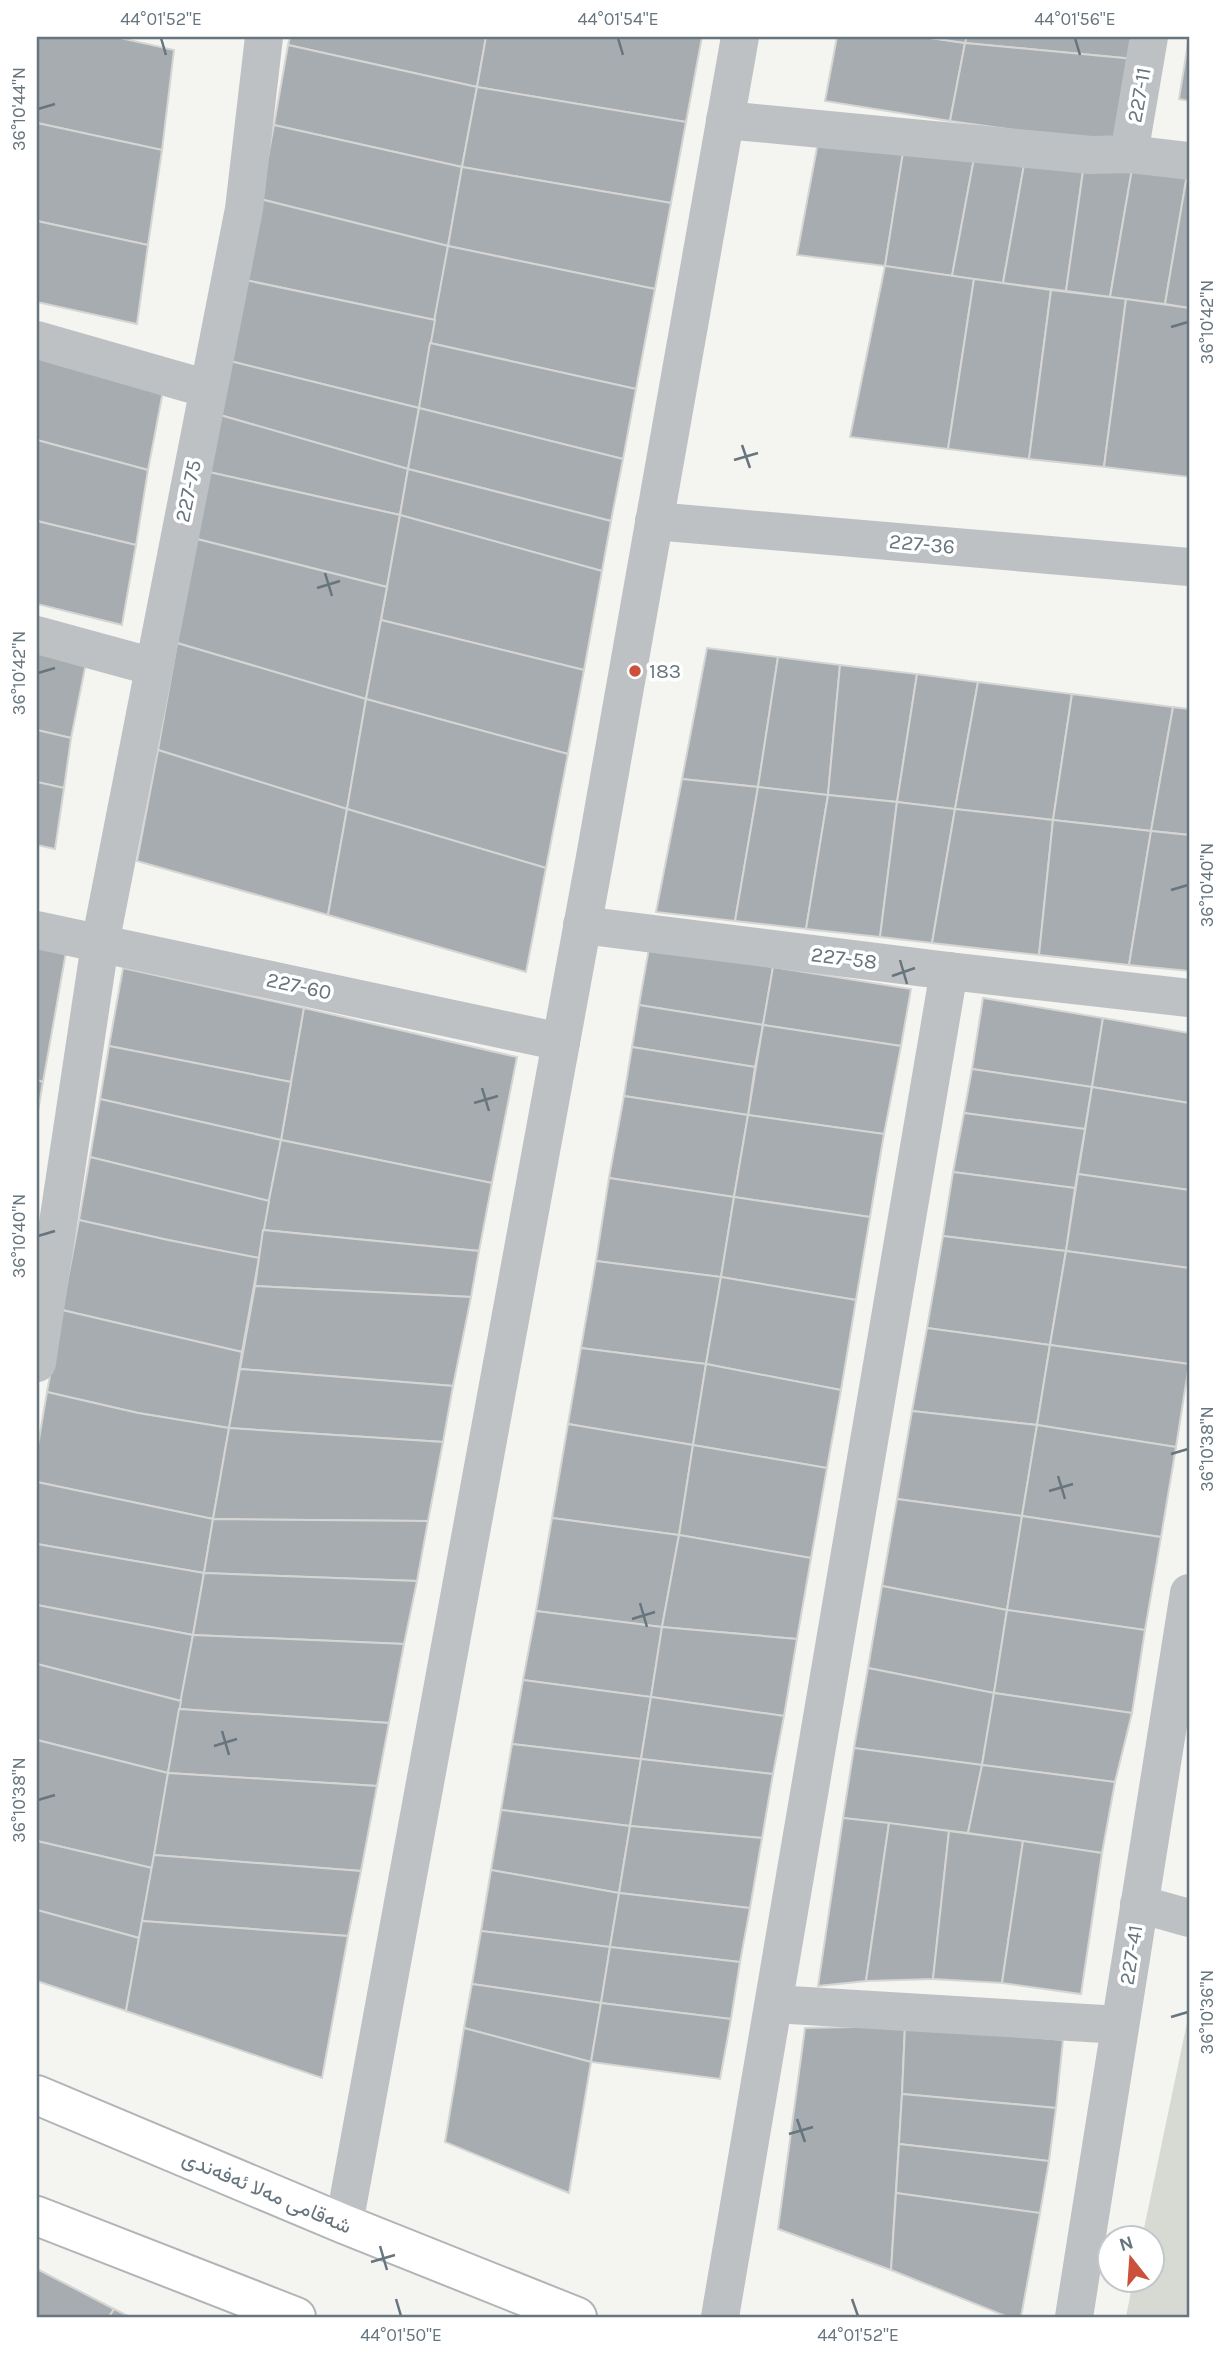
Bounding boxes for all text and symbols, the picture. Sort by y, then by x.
text: 44°01'52"E [120,8,202,30]
text: 44°01'54"E [577,8,659,30]
text: 44°01'56"E [1034,8,1116,30]
street label: 227-11 [1122,66,1156,124]
text: 36°10'44"N [8,67,30,151]
text: 36°10'42"N [1196,280,1218,364]
street label: 227-75 [170,458,206,524]
street label: 227-36 [888,529,956,559]
text: 36°10'42"N [8,631,30,715]
place label: 183 [649,659,681,683]
marker: 183 [627,663,643,679]
text: 36°10'40"N [1196,843,1218,927]
street label: 227-58 [810,942,878,974]
street label: 227-60 [264,967,334,1005]
text: 36°10'40"N [8,1194,30,1278]
text: 36°10'38"N [1196,1406,1218,1492]
text: 36°10'38"N [8,1757,30,1843]
street label: 227-41 [1114,1923,1148,1987]
text: 36°10'36"N [1196,1970,1218,2054]
street label: شەقامی مەلا ئەفەندی [179,2145,355,2239]
north arrow [1096,2224,1166,2294]
text: N [1117,2231,1136,2256]
text: 44°01'50"E [360,2324,442,2346]
text: 44°01'52"E [817,2324,899,2346]

